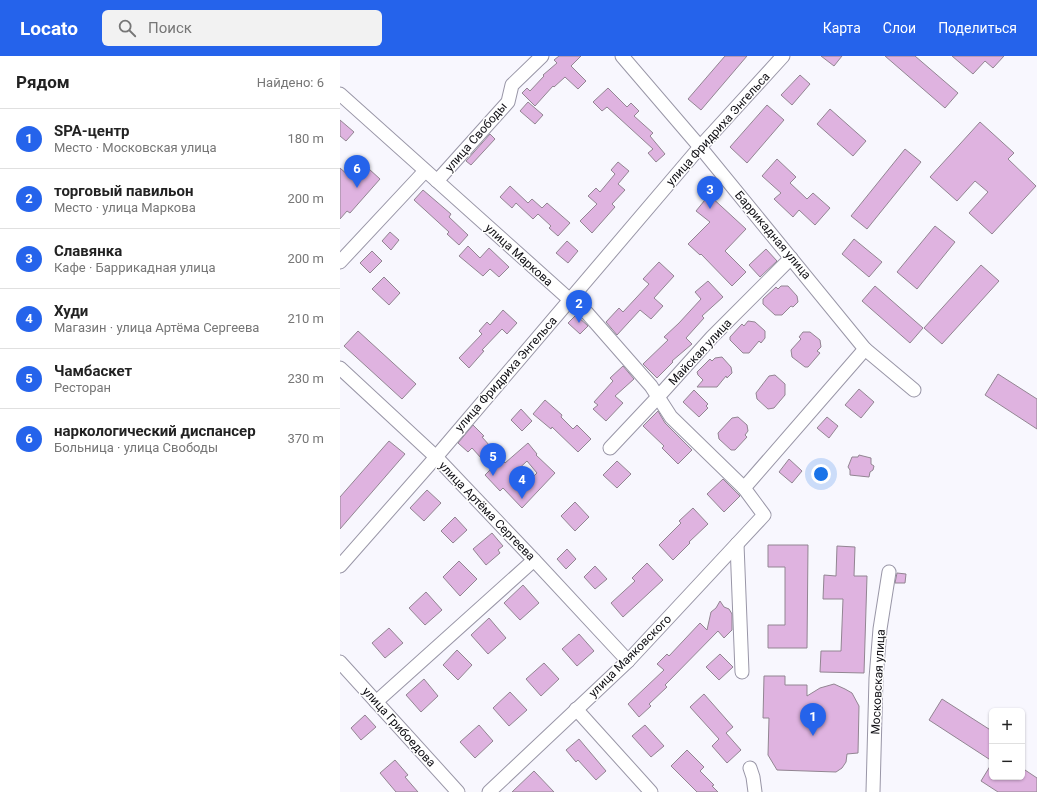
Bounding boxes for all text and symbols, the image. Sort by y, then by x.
search box [102,10,382,46]
text: Locato [20,17,78,40]
icon: search [116,17,138,39]
text: Поиск [148,19,192,37]
text: Карта [823,20,861,36]
text: Слои [883,20,916,36]
text: Поделиться [938,20,1017,36]
street label: улица Фридриха Энгельса [663,69,773,189]
text: Рядом [16,72,70,92]
text: Найдено: 6 [257,75,324,90]
street label: улица Свободы [442,100,510,174]
text: SPA-центр [54,122,130,140]
text: 1 [25,131,33,146]
text: 180 m [287,131,324,146]
text: Место · Московская улица [54,140,217,155]
pin: 6 [344,155,370,188]
pin: 3 [697,176,723,209]
text: торговый павильон [54,182,193,200]
street label: Баррикадная улица [732,188,814,282]
text: 2 [25,191,33,206]
text: 200 m [287,191,324,206]
text: Место · улица Маркова [54,200,196,215]
street label: улица Маркова [482,221,556,289]
text: Славянка [54,242,122,260]
text: 3 [25,251,33,266]
text: 200 m [287,251,324,266]
text: Кафе · Баррикадная улица [54,260,216,275]
pin: 2 [566,290,592,323]
text: Худи [54,302,88,320]
text: 4 [25,311,33,326]
text: 210 m [287,311,324,326]
street label: улица Фридриха Энгельса [452,314,560,434]
street label: Майская улица [666,316,734,388]
text: Магазин · улица Артёма Сергеева [54,320,259,335]
text: Чамбаскет [54,362,132,380]
text: 5 [25,371,33,386]
text: 230 m [287,371,324,386]
text: Ресторан [54,380,111,395]
text: наркологический диспансер [54,422,256,440]
text: 6 [25,431,33,446]
text: 370 m [287,431,324,446]
text: Больница · улица Свободы [54,440,218,455]
pin: 5 [480,443,506,476]
street label: улица Артёма Сергеева [436,459,538,563]
your location [811,464,831,484]
pin: 4 [509,466,535,499]
street label: улица Маяковского [586,612,674,700]
street label: Московская улица [868,629,888,735]
street label: улица Грибоедова [360,684,438,770]
pin: 1 [800,703,826,736]
map controls [989,708,1025,780]
button: + [989,708,1025,744]
button: − [989,744,1025,780]

